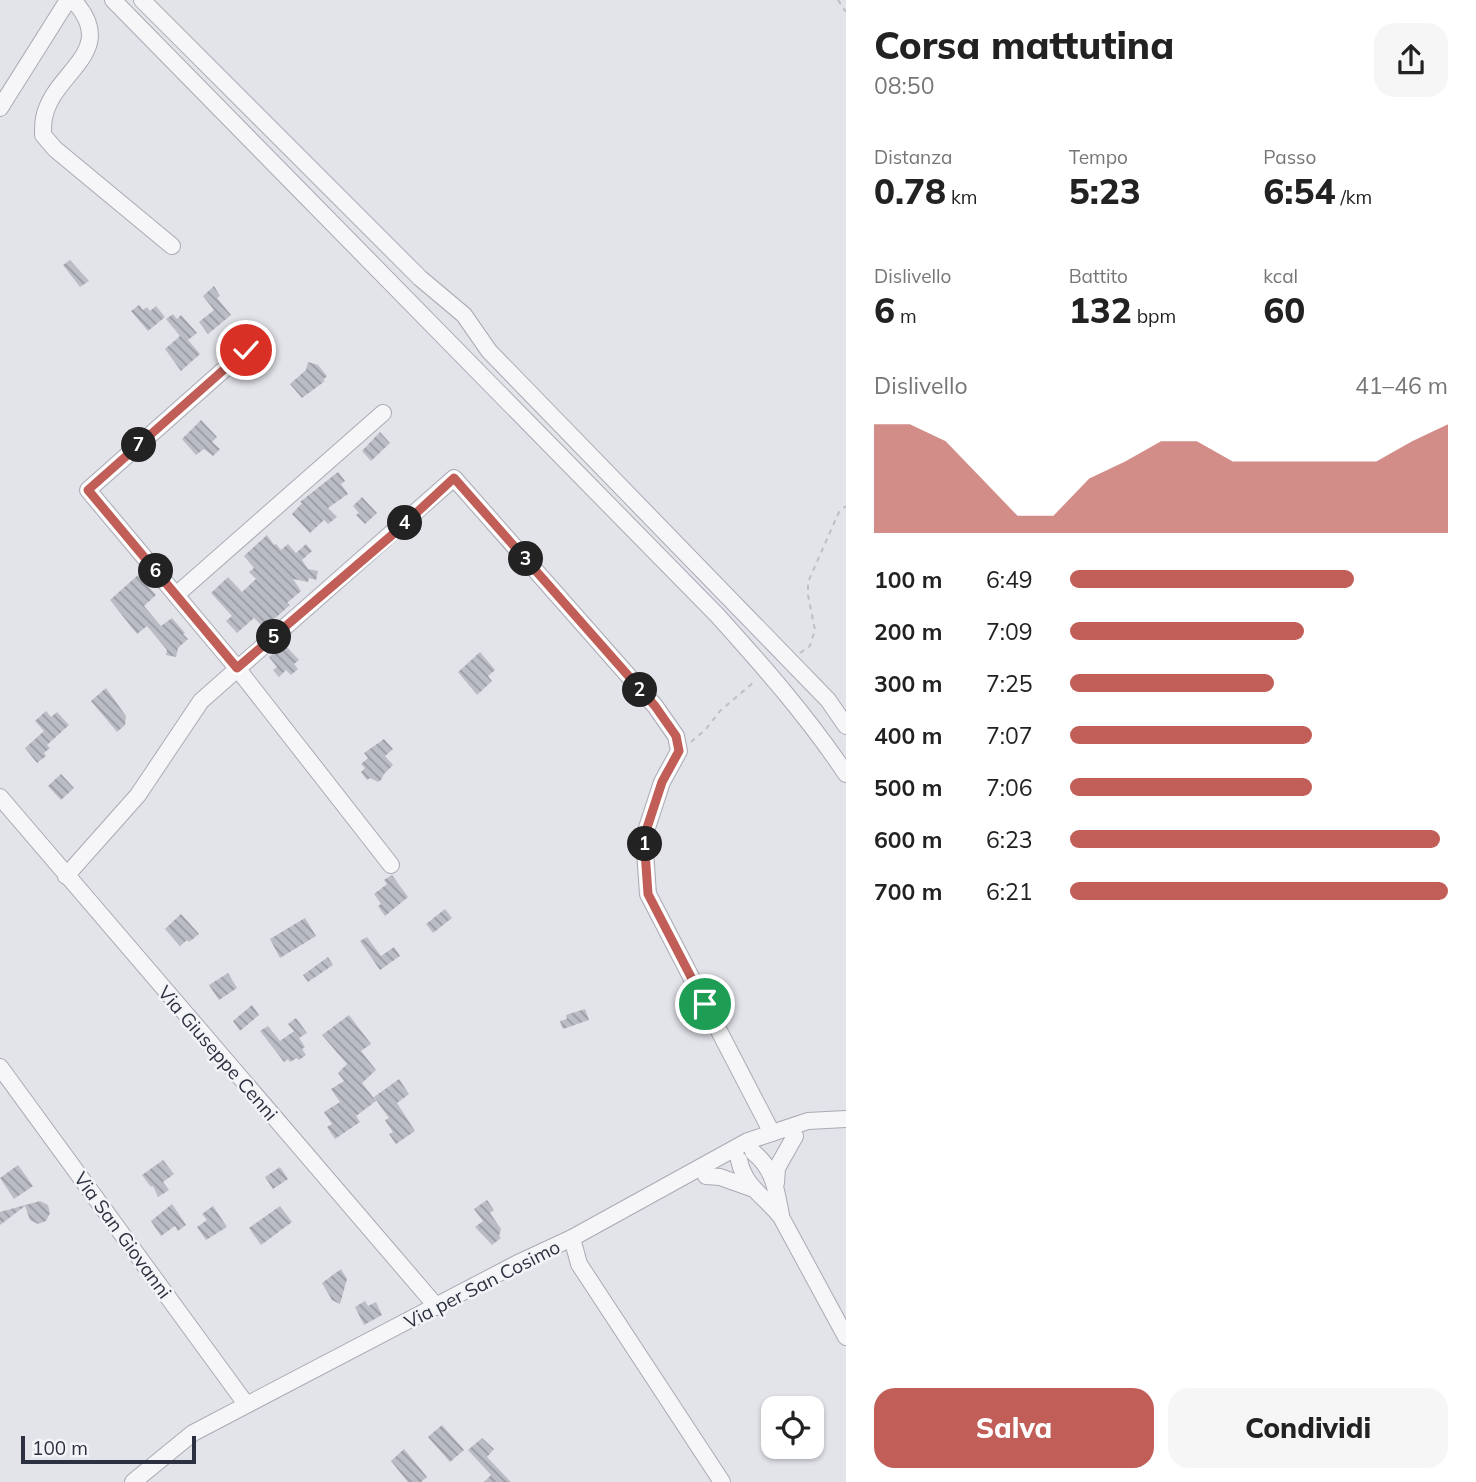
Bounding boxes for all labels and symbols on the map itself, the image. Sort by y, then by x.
pin [216,320,276,380]
pin: 7 [122,428,156,462]
pin: 4 [388,505,422,540]
pin: 3 [508,542,544,576]
pin: 6 [138,554,174,588]
pin: 5 [256,620,292,654]
pin: 2 [622,672,658,708]
pin: 1 [628,826,662,862]
pin [675,974,735,1034]
street label: Via Giuseppe Cenni [153,981,283,1125]
street label: Via San Giovanni [69,1167,177,1303]
street label: Via per San Cosimo [400,1234,564,1334]
scale bar [21,1433,196,1465]

